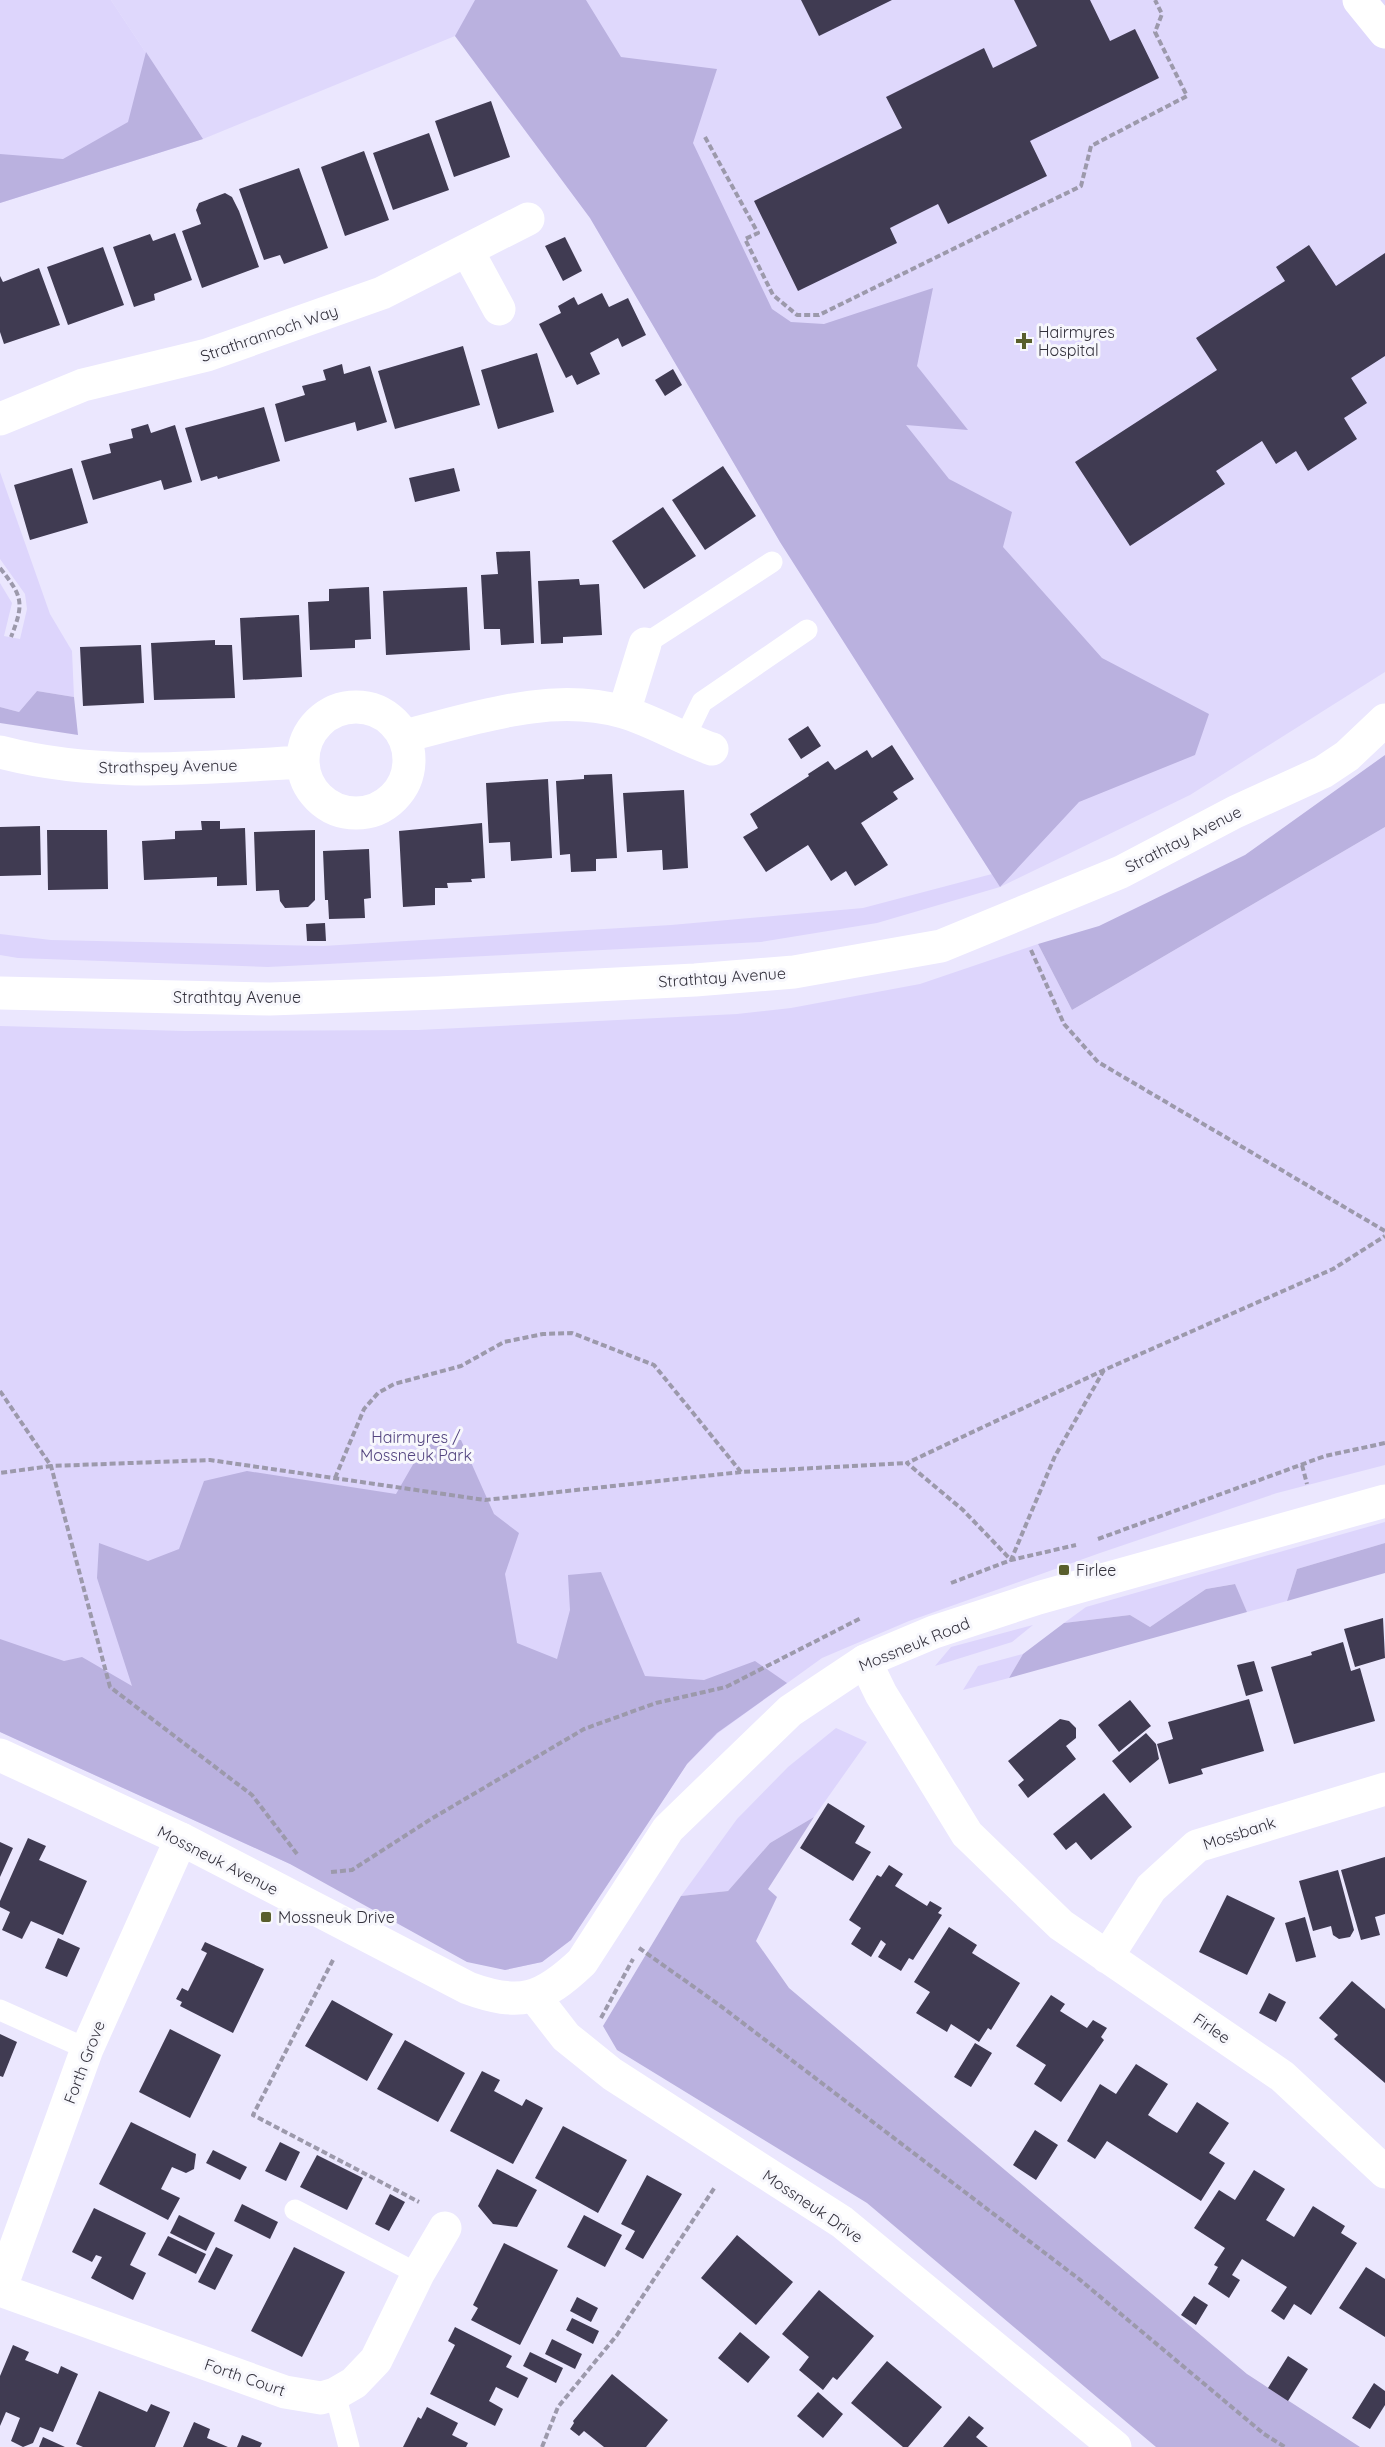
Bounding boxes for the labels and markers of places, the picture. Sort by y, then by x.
place label: Hairmyres Hospital [1038,322,1115,360]
marker: Hairmyres Hospital [1015,332,1033,350]
place label: Firlee [1076,1560,1116,1580]
marker: Firlee [1057,1563,1071,1577]
place label: Mossneuk Drive [278,1907,395,1927]
marker: Mossneuk Drive [259,1910,273,1924]

